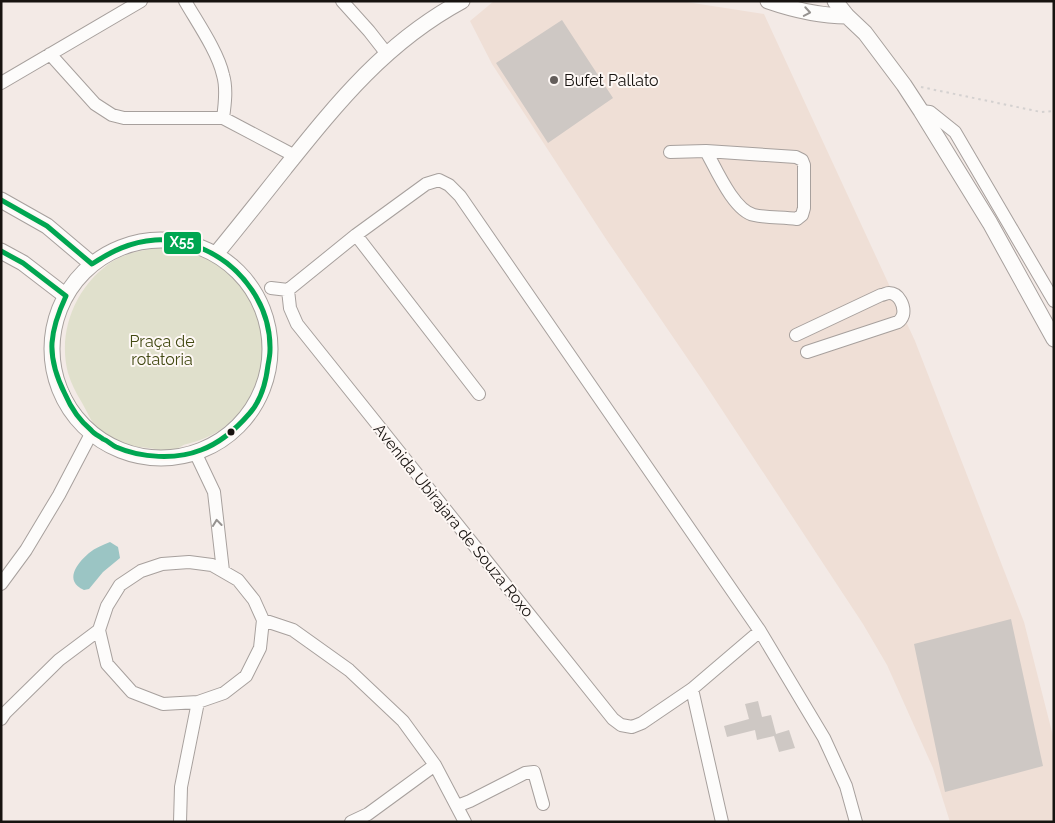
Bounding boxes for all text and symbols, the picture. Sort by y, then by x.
one-way arrow [802,6,811,17]
place label: Bufet Pallato [564,71,659,90]
marker: Bufet Pallato [548,74,560,86]
line badge: X55 [163,231,202,255]
text: X55 [169,234,195,250]
park label: Praça de rotatoria [129,332,195,369]
street label: Avenida Ubirajara de Souza Roxo [370,420,538,621]
unlabelled marker [226,427,236,437]
one-way arrow [212,519,223,527]

